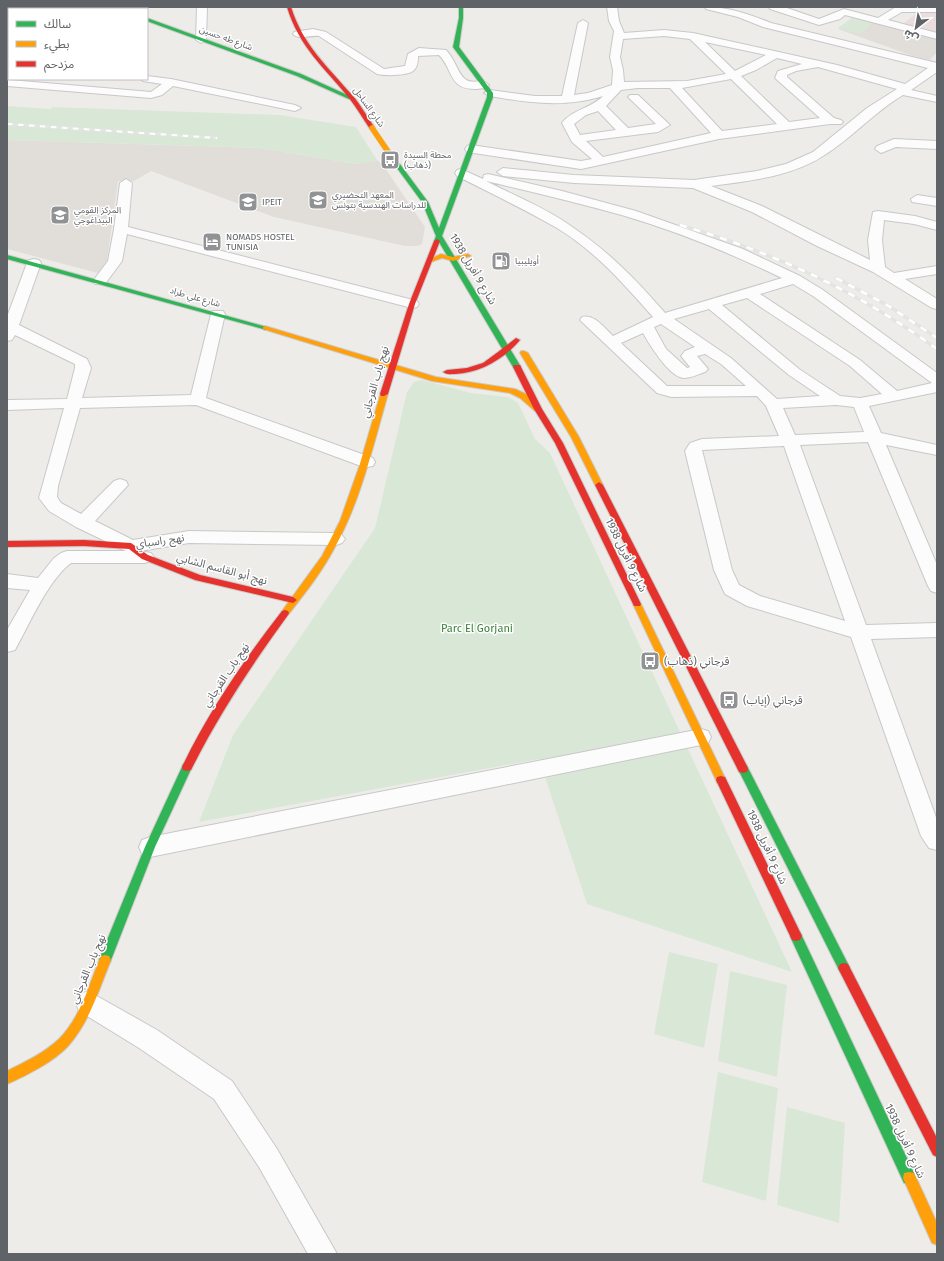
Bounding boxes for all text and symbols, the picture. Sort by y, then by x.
legend [8,8,148,80]
north arrow [896,8,936,48]
text: سالك [44,17,71,31]
street label: شارع طه حسين [197,24,254,54]
text: ش [901,27,921,46]
text: بطيء [44,37,70,54]
text: مزدحم [44,57,74,73]
street label: شارع الساحل [350,85,387,130]
bus stop icon: محطة السيدة (ذهاب) [379,149,401,171]
place label: محطة السيدة (ذهاب) [404,150,452,170]
school or university icon: المعهد التحضيري للدراسات الهندسية بتونس [307,189,329,211]
place label: المعهد التحضيري للدراسات الهندسية بتونس [332,190,426,211]
school or university icon: IPEIT [237,191,259,213]
place label: IPEIT [262,197,282,207]
school or university icon: المركز القومي البيداغوجي [49,204,71,226]
place label: المركز القومي البيداغوجي [74,205,121,227]
hotel icon: NOMADS HOSTEL TUNISIA [201,231,223,253]
street label: شارع 9 أفريل 1938 [446,231,500,308]
place label: NOMADS HOSTEL TUNISIA [226,232,295,252]
fuel station icon: أويليبيا [490,250,512,272]
place label: أويليبيا [515,255,539,266]
street label: شارع علي طراد [168,285,221,311]
street label: نهج باب القرجاني [359,345,394,420]
street label: شارع 9 أفريل 1938 [602,516,650,595]
street label: نهج راسباي [135,531,186,553]
street label: نهج أبو القاسم الشابي [175,550,269,590]
park label: Parc El Gorjani [441,622,513,635]
street label: نهج باب القرجاني [200,641,254,711]
bus stop icon: قرجاني (ذهاب) [639,650,661,672]
place label: قرجاني (ذهاب) [664,655,729,670]
bus stop icon: قرجاني (إياب) [718,689,740,711]
place label: قرجاني (إياب) [743,694,803,709]
street label: شارع 9 أفريل 1938 [743,808,790,887]
street label: نهج باب القرجاني [68,932,111,1007]
street label: شارع 9 أفريل 1938 [881,1102,928,1181]

